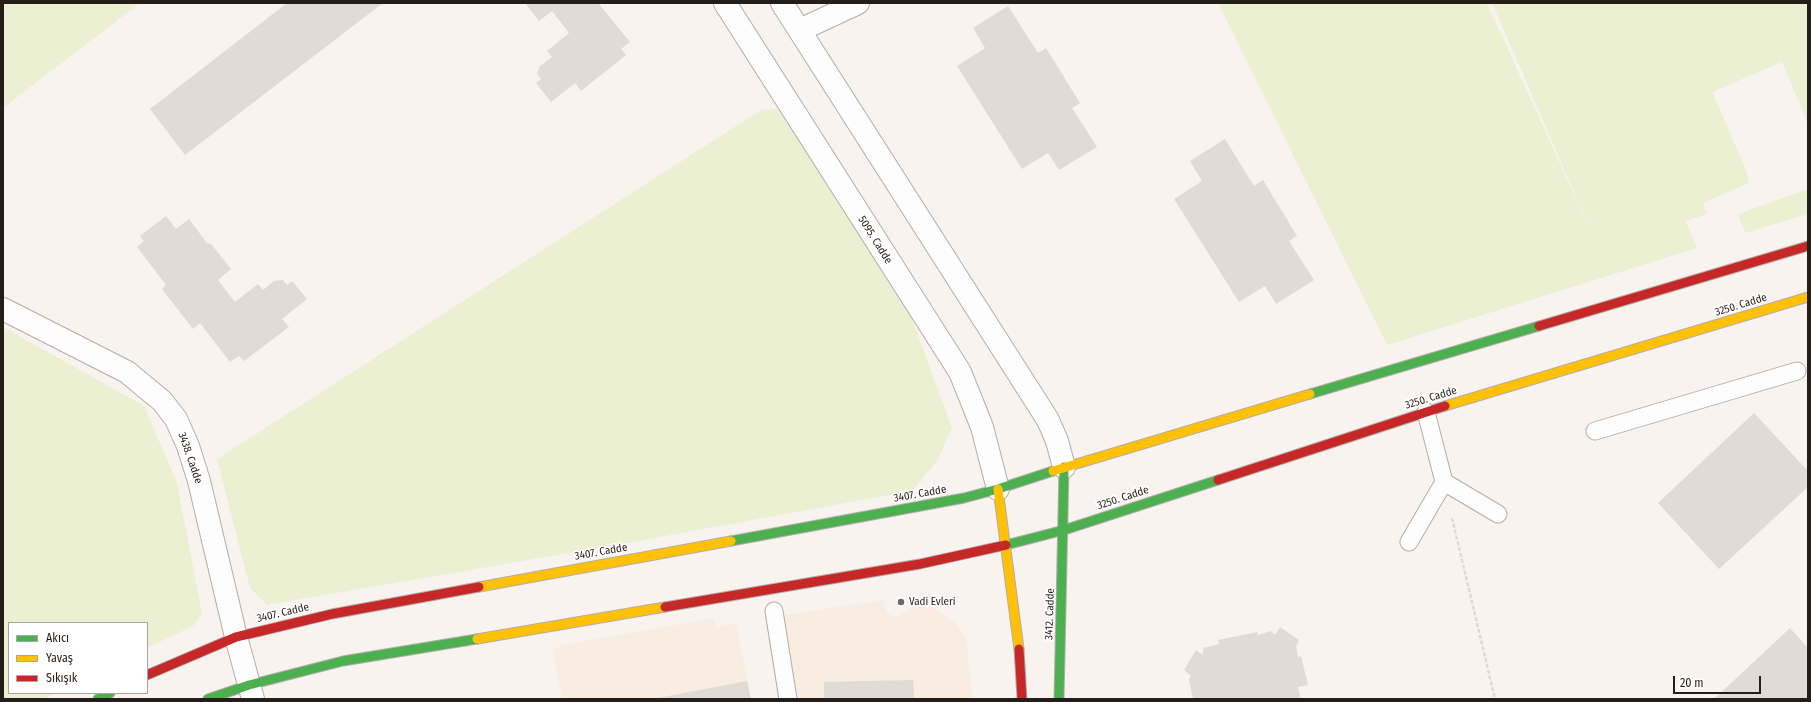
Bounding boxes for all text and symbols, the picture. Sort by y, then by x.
street label: 5095. Cadde [855,214,895,266]
street label: 3250. Cadde [1713,291,1769,319]
street label: 3250. Cadde [1403,384,1459,412]
street label: 3438. Cadde [175,431,205,485]
street label: 3407. Cadde [893,483,947,505]
street label: 3250. Cadde [1096,483,1150,513]
street label: 3407. Cadde [574,541,628,563]
street label: 3412. Cadde [1043,588,1057,640]
place label: Vadi Evleri [909,595,956,609]
marker: Vadi Evleri [896,597,906,607]
street label: 3407. Cadde [256,601,310,625]
legend [8,622,148,694]
text: Akıcı [46,631,69,645]
text: Yavaş [46,651,73,665]
scale bar [1675,668,1763,694]
text: Sıkışık [46,671,77,685]
text: 20 m [1680,676,1704,690]

